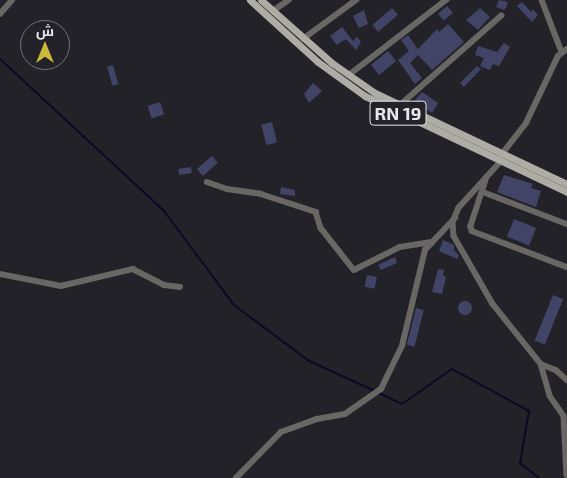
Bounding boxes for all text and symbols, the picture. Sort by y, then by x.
north arrow [20,20,70,70]
text: ش [36,22,54,39]
road number: RN 19 [369,98,427,128]

